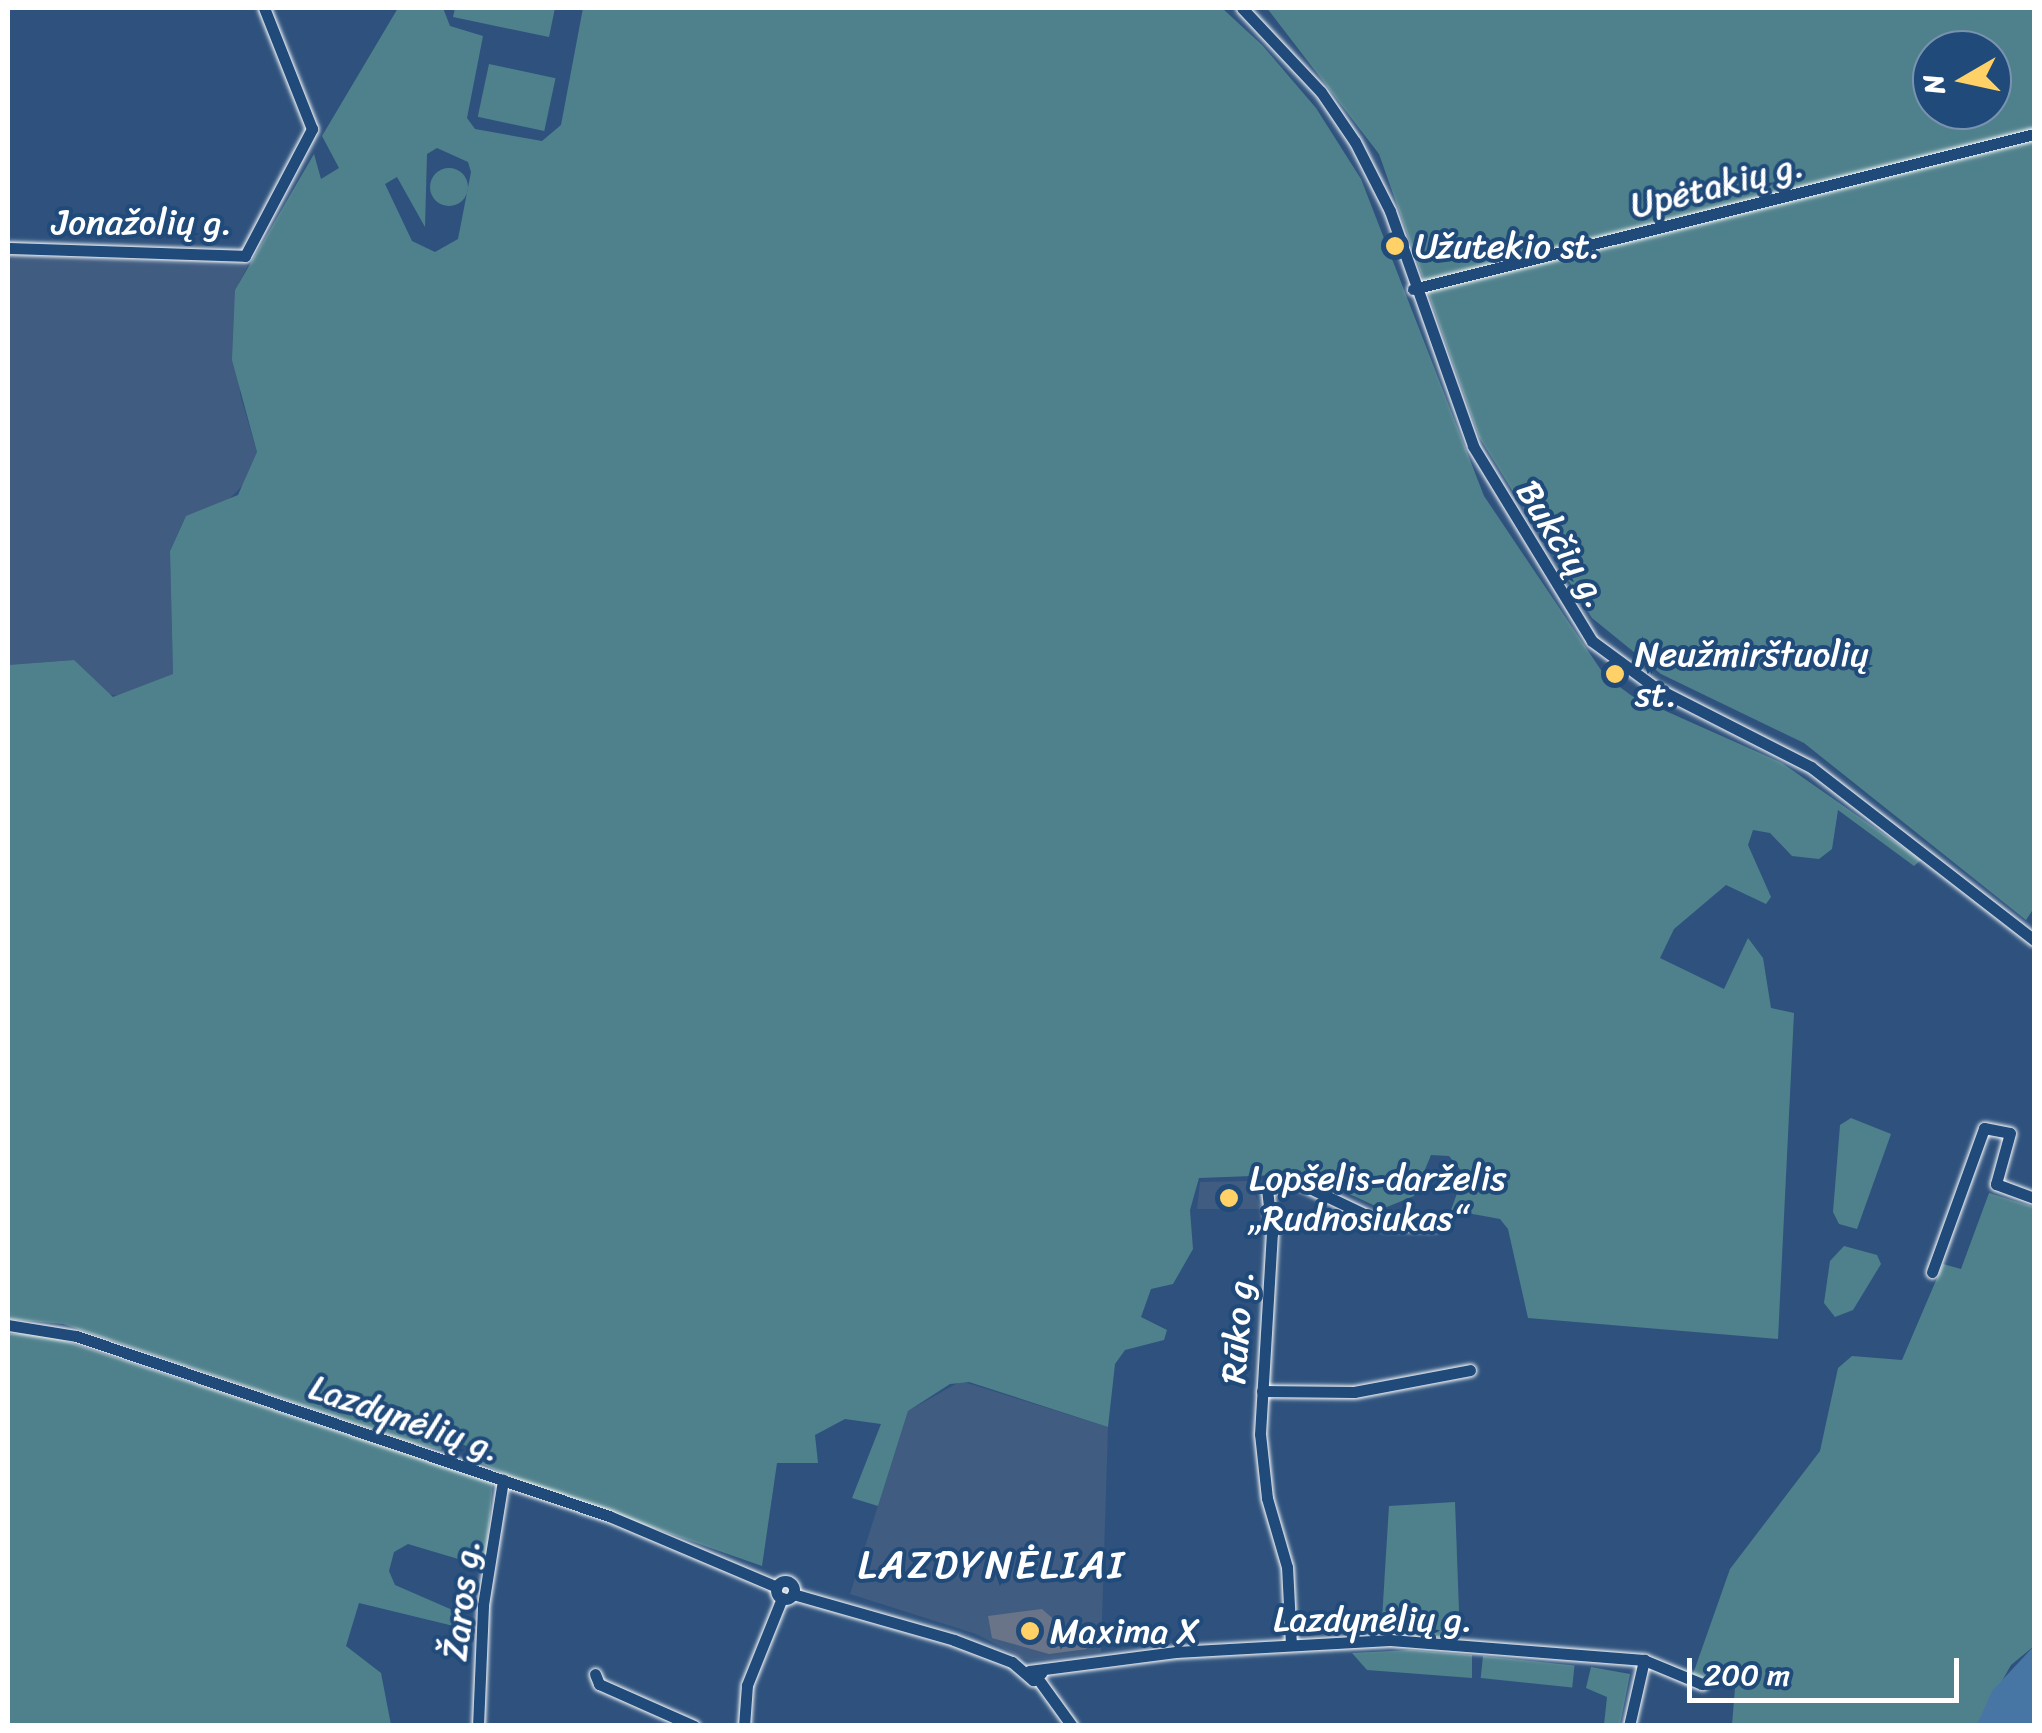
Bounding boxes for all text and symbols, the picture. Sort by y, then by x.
north arrow [1912,30,2012,130]
text: N [1908,71,1960,98]
street label: Upėtakių g. [1626,143,1808,227]
street label: Jonažolių g. [52,201,232,243]
place label: Užutekio st. [1415,225,1602,267]
marker: Užutekio st. [1384,235,1406,257]
street label: Bukčių g. [1507,472,1619,616]
place label: Neužmirštuolių st. [1635,633,1869,715]
marker: Neužmirštuolių st. [1604,663,1626,685]
place label: Lopšelis-darželis „Rudnosiukas“ [1249,1157,1506,1239]
marker: Lopšelis-darželis „Rudnosiukas“ [1218,1187,1240,1209]
street label: Rūko g. [1212,1269,1262,1385]
street label: Lazdynėlių g. [304,1366,506,1470]
street label: Žaros g. [434,1537,488,1663]
district label: LAZDYNĖLIAI [860,1541,1124,1589]
street label: Lazdynėlių g. [1273,1598,1473,1640]
place label: Maxima X [1050,1610,1200,1652]
marker: Maxima X [1019,1620,1041,1642]
scale bar [1692,1638,1964,1700]
text: 200 m [1704,1648,1790,1702]

